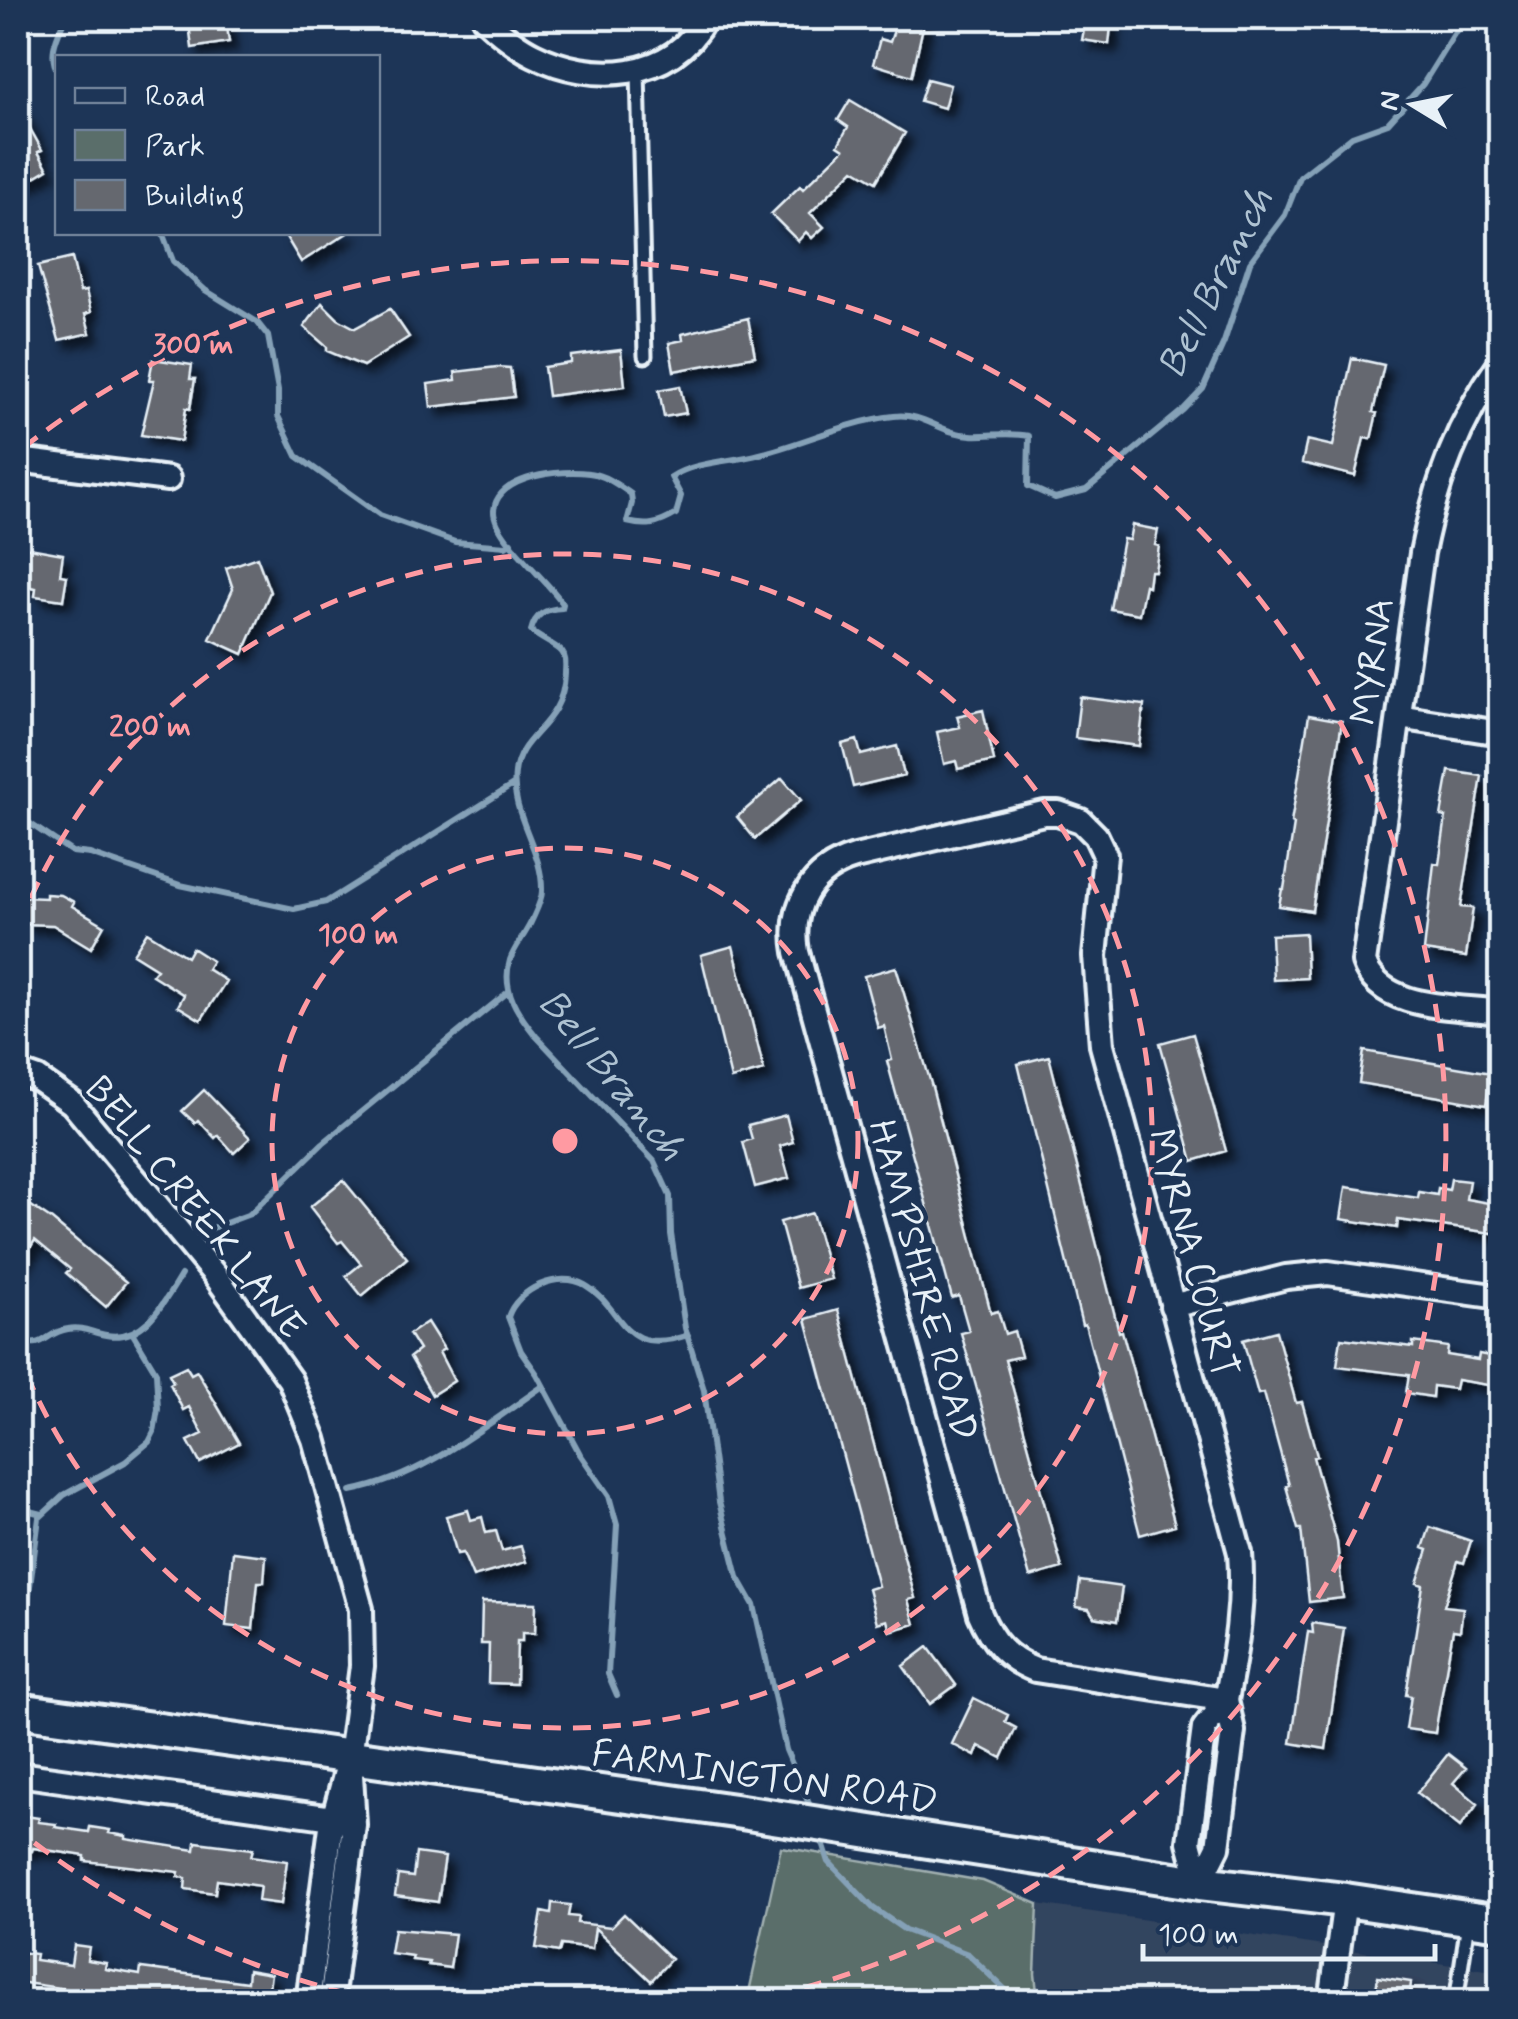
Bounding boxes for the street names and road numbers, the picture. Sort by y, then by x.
street label: MYRNA [1340,594,1407,728]
street label: BELL CREEK LANE [73,1067,315,1350]
street label: HAMPSHIRE ROAD [855,1115,988,1447]
street label: MYRNA COURT [1135,1124,1248,1384]
street label: FARMINGTON ROAD [588,1730,941,1827]

